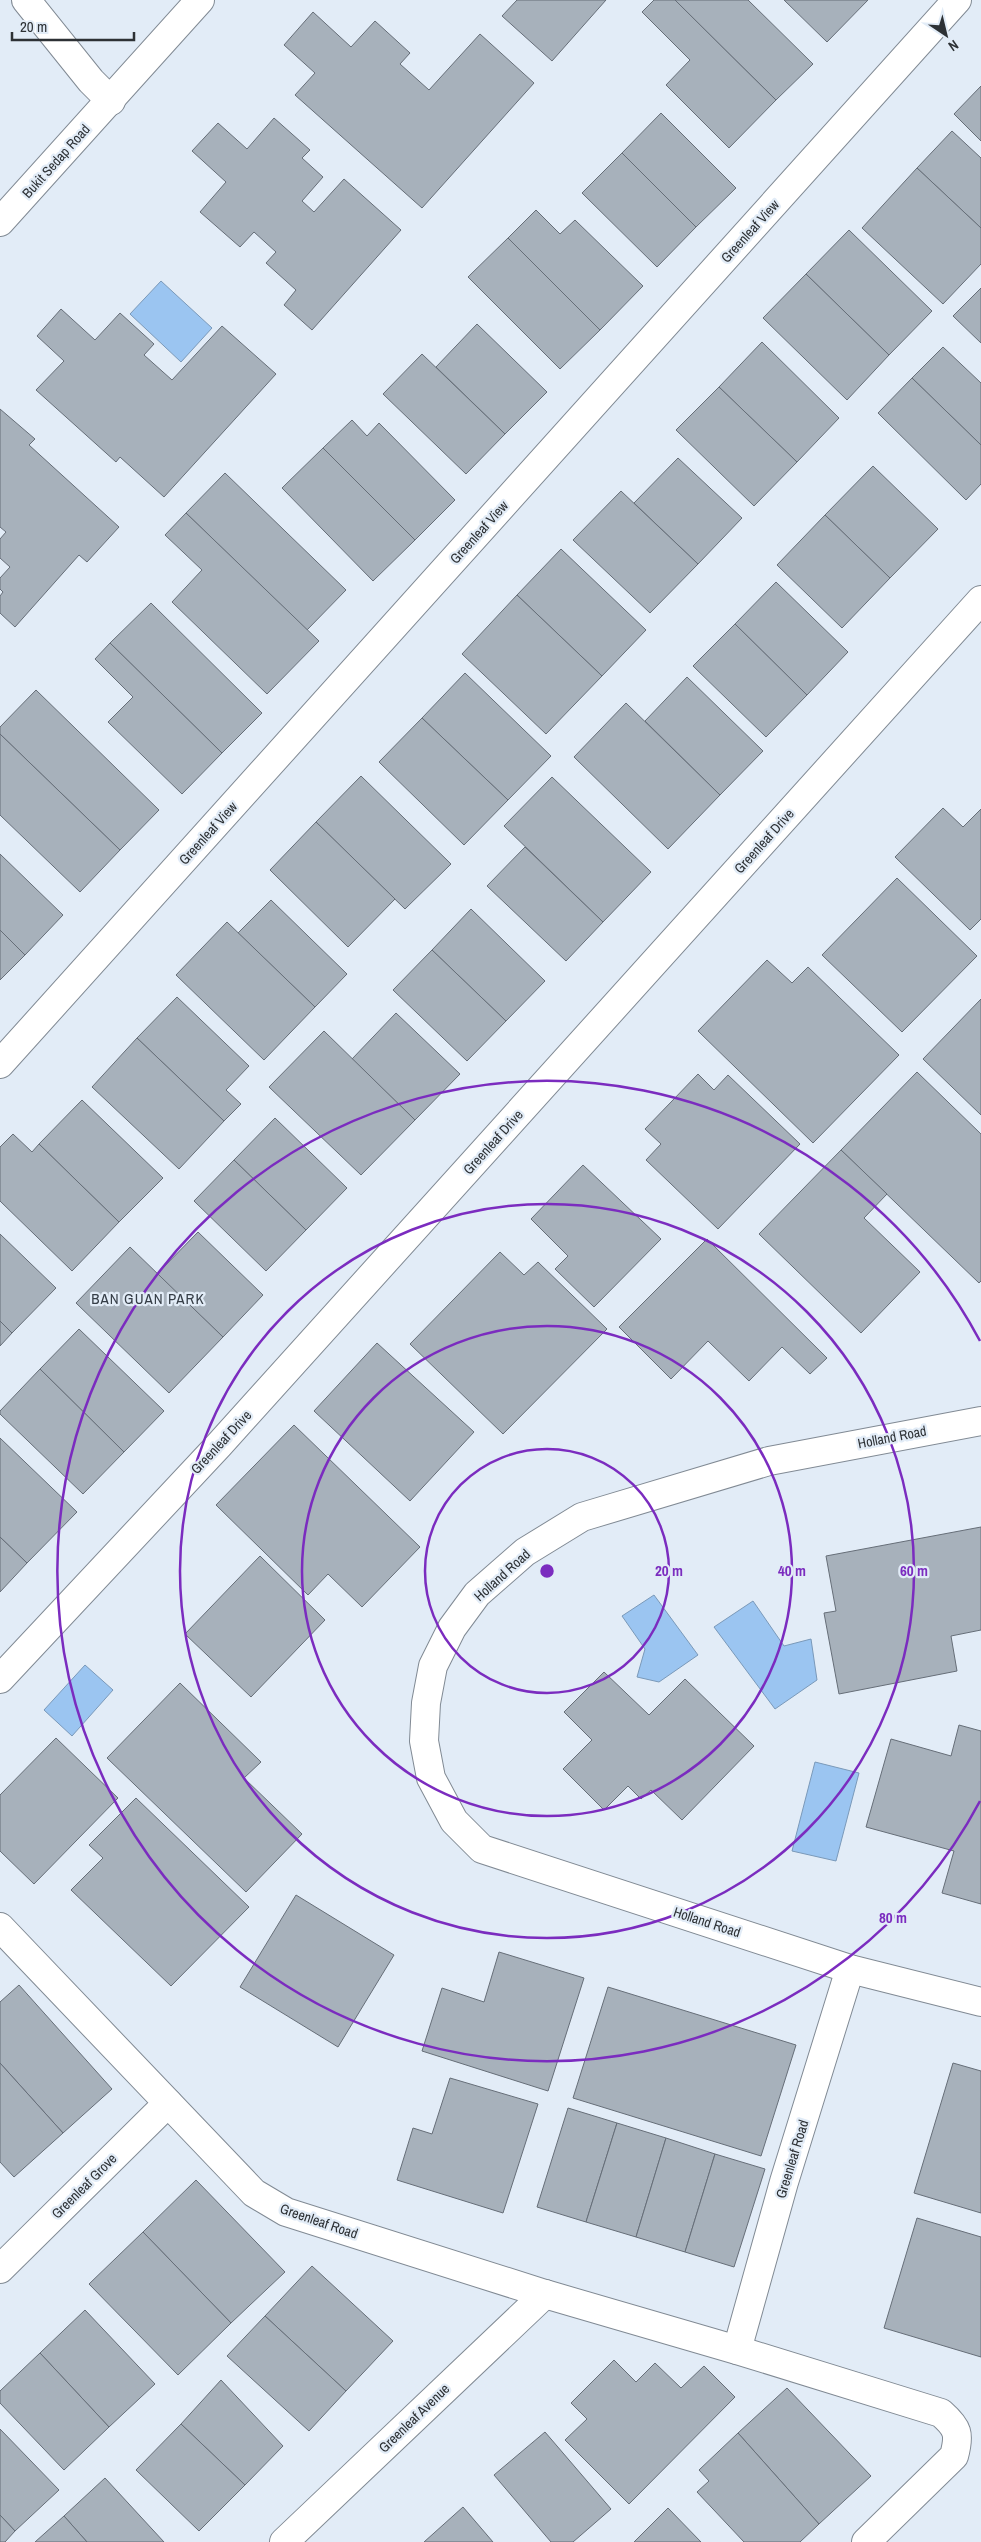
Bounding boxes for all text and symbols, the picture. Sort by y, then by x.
scale bar [12,10,135,42]
north arrow [921,10,971,60]
text: 20 m [20,16,47,37]
text: N [945,36,962,55]
street label: Bukit Sedap Road [18,120,94,202]
street label: Greenleaf View [717,195,784,266]
street label: Greenleaf View [446,496,513,567]
street label: Greenleaf View [175,797,242,868]
street label: Greenleaf Drive [730,805,798,877]
street label: Greenleaf Drive [459,1106,527,1178]
district label: BAN GUAN PARK [91,1288,205,1309]
street label: Greenleaf Drive [187,1406,255,1478]
street label: Holland Road [856,1422,928,1452]
street label: Holland Road [470,1545,534,1605]
text: 20 m [655,1560,683,1581]
text: 40 m [778,1560,806,1581]
text: 60 m [900,1560,928,1581]
centre of rings [538,1562,556,1580]
street label: Holland Road [671,1903,743,1941]
text: 80 m [879,1907,907,1928]
street label: Greenleaf Road [772,2118,812,2200]
street label: Greenleaf Grove [48,2150,120,2222]
street label: Greenleaf Road [278,2199,360,2243]
street label: Greenleaf Avenue [375,2380,453,2456]

